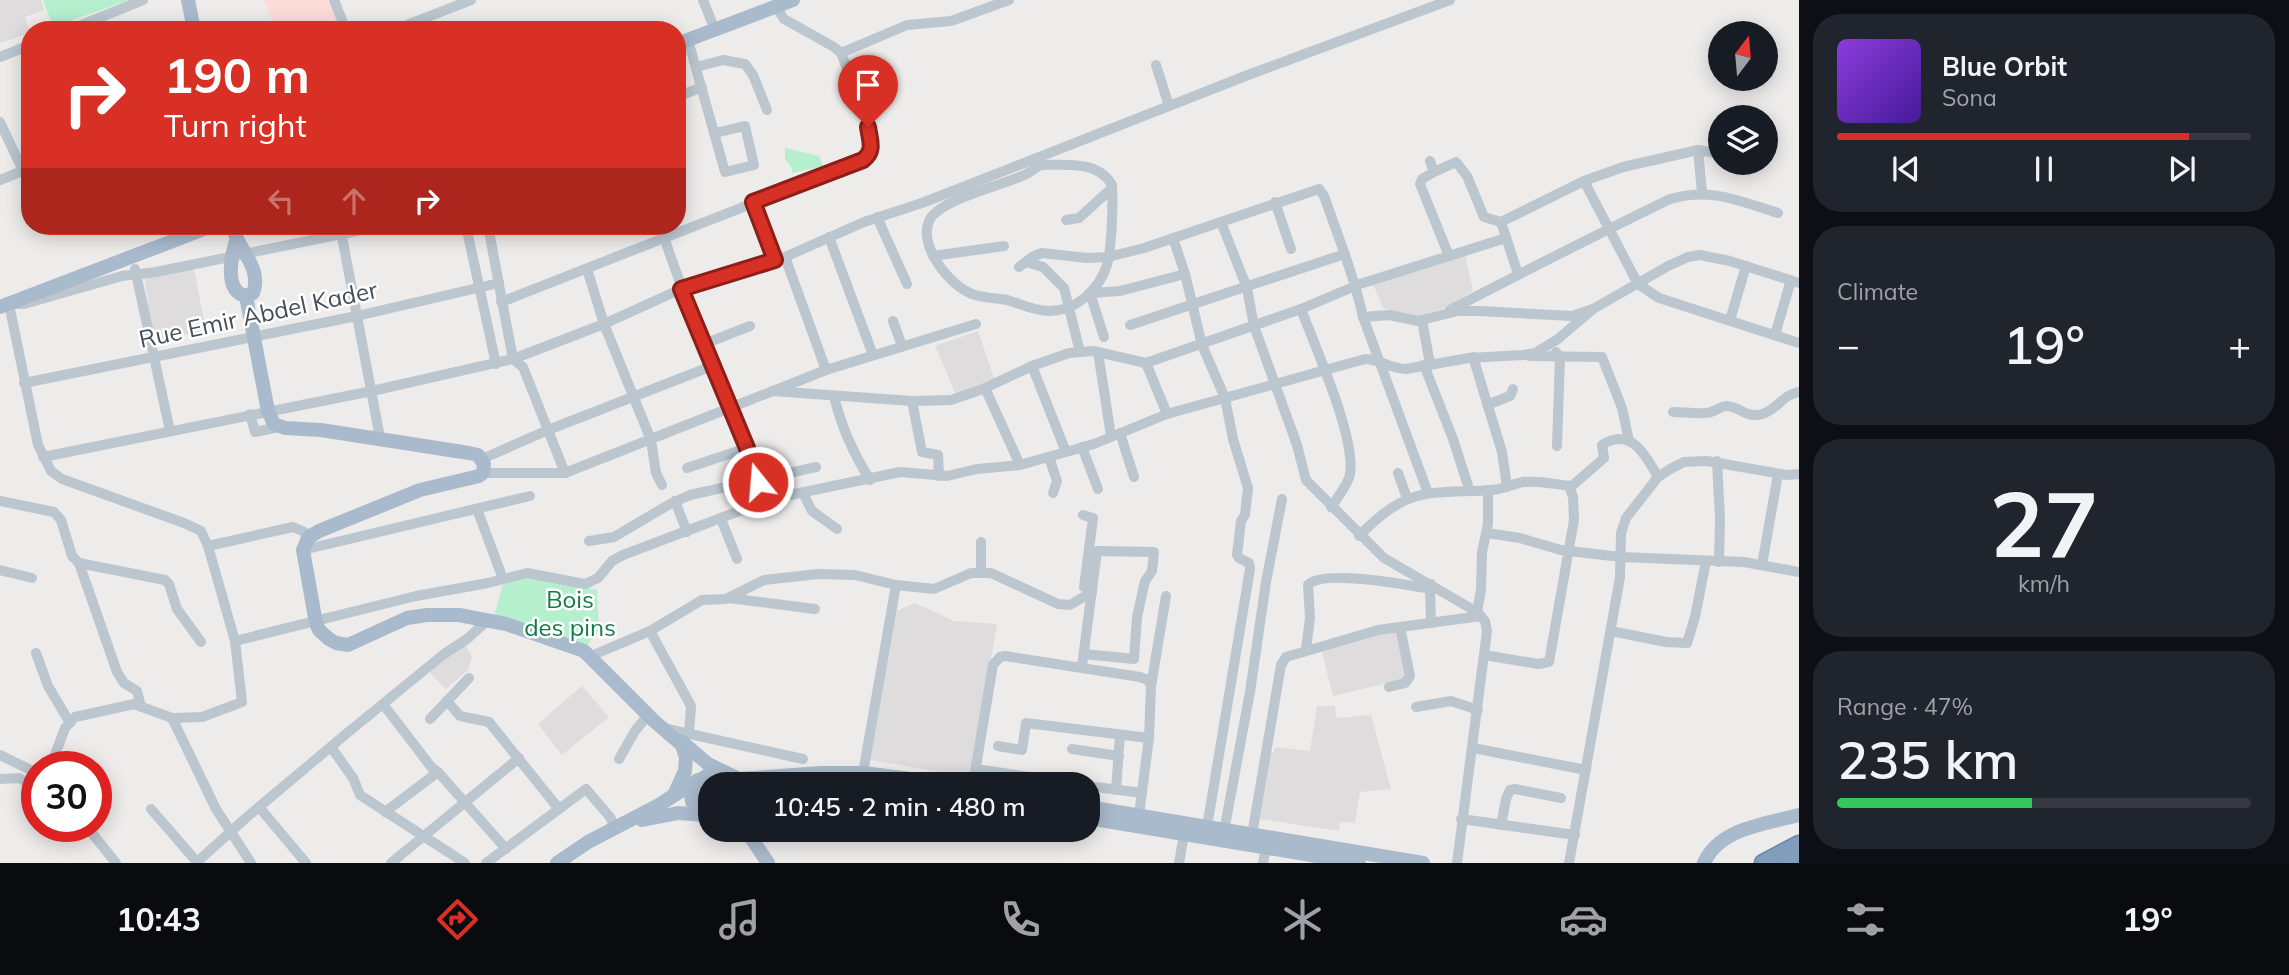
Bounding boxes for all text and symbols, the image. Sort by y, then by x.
north arrow [1708,21,1778,91]
map controls [1708,21,1778,175]
text: 190 m [164,44,310,105]
icon: right [49,49,140,140]
text: Blue Orbit [1942,50,2067,83]
pin [838,55,898,127]
icon: arrive [849,66,887,104]
text: Sona [1942,83,1997,112]
text: Turn right [164,105,307,145]
button: layers [1708,105,1778,175]
icon: previous [1887,150,1925,188]
icon: pause [2025,150,2063,188]
icon: next [2163,150,2201,188]
icon: left [262,182,300,220]
icon: ahead [335,182,373,220]
icon: right [408,182,446,220]
street label: Rue Emir Abdel Kader [136,274,380,354]
text: Climate [1837,277,1918,306]
text: 19° [2003,312,2085,377]
text: − [1837,321,1860,369]
text: + [2228,321,2251,369]
position arrow [721,445,795,519]
text: 27 [1989,466,2099,580]
text: km/h [2018,569,2070,598]
park label: Bois des pins [524,584,616,642]
text: Range · 47% [1837,692,1973,721]
text: 235 km [1837,727,2018,792]
speed limit sign: 30 [21,751,112,842]
text: 10:45 · 2 min · 480 m [772,790,1026,823]
icon: directions [433,895,482,944]
icon: music [715,895,764,944]
icon: phone [996,895,1045,944]
icon: climate [1278,895,1327,944]
icon: car [1559,895,1608,944]
icon: filters [1841,895,1890,944]
text: 10:43 [116,899,201,939]
text: 19° [2122,899,2173,939]

